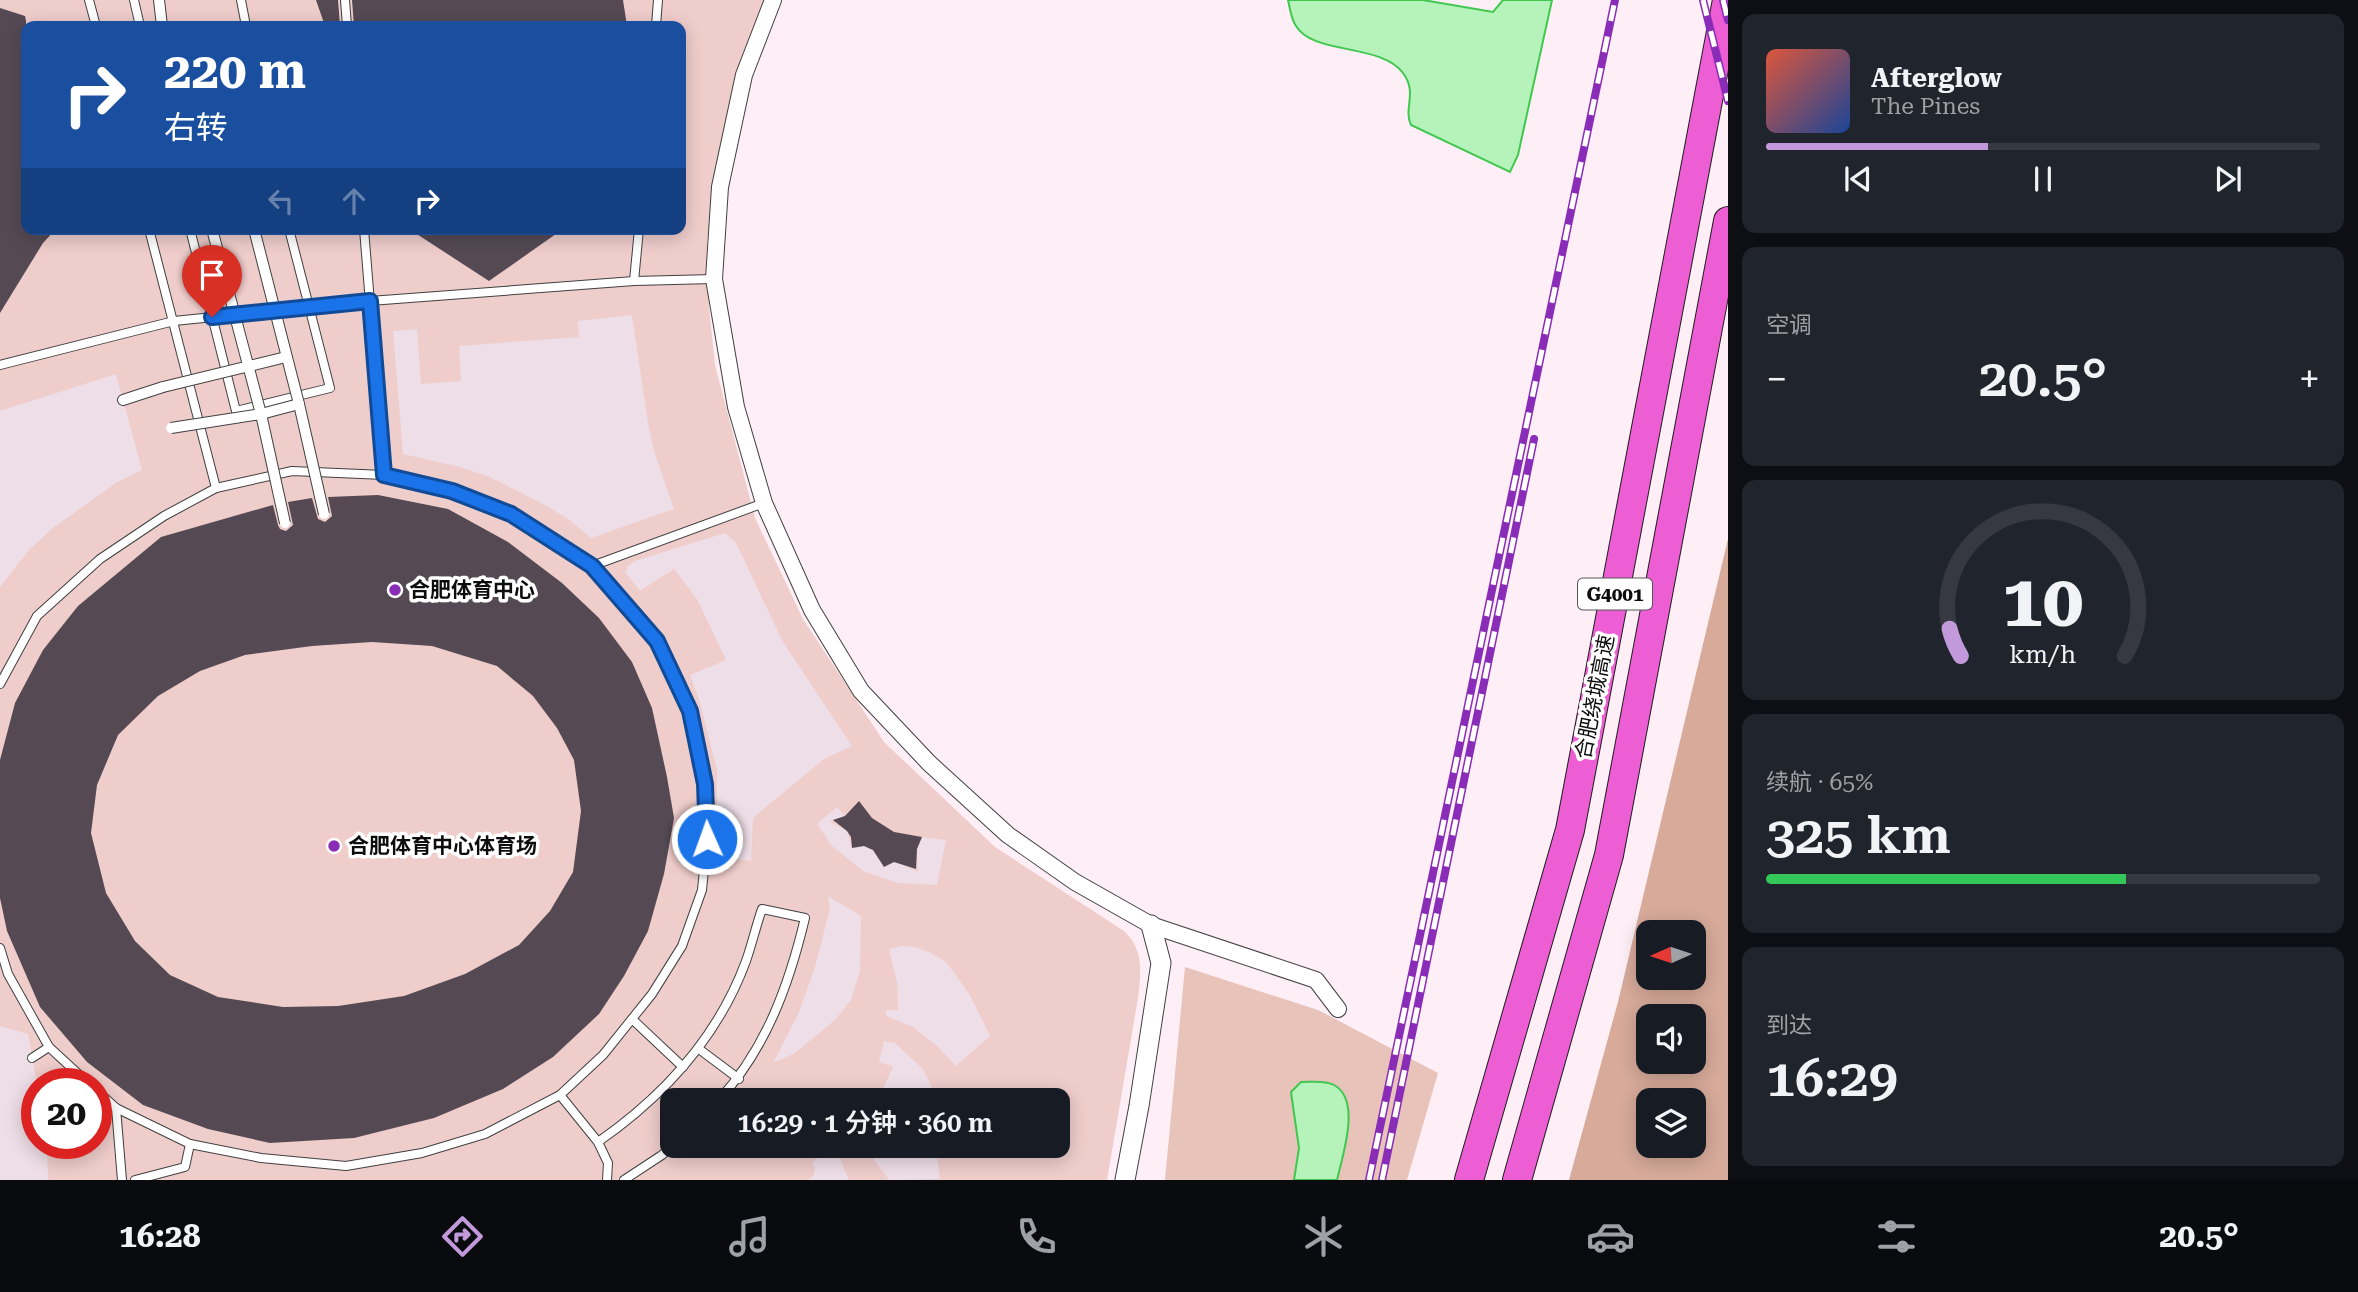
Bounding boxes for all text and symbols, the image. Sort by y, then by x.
text: 220 m [164,43,306,100]
icon: right [49,49,140,140]
text: Afterglow [1871,63,2002,93]
text: The Pines [1871,93,1980,120]
text: 右转 [164,109,228,147]
icon: previous [1839,160,1877,198]
icon: pause [2024,160,2062,198]
icon: next [2209,160,2247,198]
icon: left [262,182,300,220]
icon: ahead [335,182,373,220]
icon: right [408,182,446,220]
pin [182,245,242,317]
icon: arrive [193,256,231,294]
text: 空调 [1766,312,1812,339]
text: 20.5° [1979,348,2107,409]
text: − [1766,357,1787,401]
text: + [2299,357,2320,401]
text: 10 [2002,559,2084,644]
place label: 合肥体育中心 [409,578,535,602]
road number: G4001 [1578,579,1652,610]
marker: 合肥体育中心 [387,582,403,598]
street label: 合肥绕城高速 [1571,633,1619,761]
text: km/h [2010,640,2076,669]
text: 续航 · 65% [1766,769,1873,796]
position arrow [670,802,744,876]
text: 325 km [1766,805,1951,866]
place label: 合肥体育中心体育场 [348,834,537,858]
marker: 合肥体育中心体育场 [326,838,342,854]
north arrow [1636,920,1706,990]
map controls [1636,920,1706,1158]
button: sound [1636,1004,1706,1074]
text: 到达 [1766,1012,1812,1039]
text: 16:29 [1766,1048,1898,1109]
speed limit sign: 20 [21,1068,112,1159]
button: layers [1636,1088,1706,1158]
text: 16:29 · 1 分钟 · 360 m [737,1108,993,1138]
icon: directions [438,1212,487,1261]
icon: music [725,1212,774,1261]
icon: phone [1012,1212,1061,1261]
icon: climate [1299,1212,1348,1261]
icon: car [1586,1212,1635,1261]
icon: filters [1872,1212,1921,1261]
text: 16:28 [119,1217,201,1255]
text: 20.5° [2159,1217,2239,1255]

